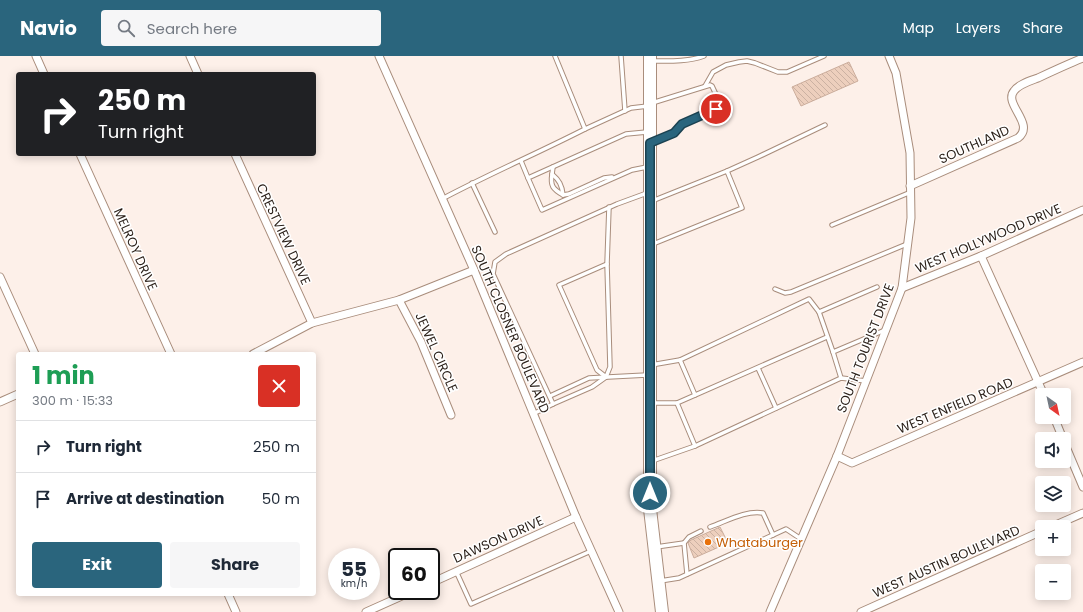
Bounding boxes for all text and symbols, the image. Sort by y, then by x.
search box [101,10,381,46]
text: Navio [20,15,77,42]
icon: search [115,17,137,39]
text: Search here [147,18,237,39]
text: Map [903,18,934,38]
text: Layers [956,18,1000,38]
text: Share [1022,18,1063,38]
text: 250 m [98,81,186,120]
icon: right [32,88,84,140]
pin [699,92,733,126]
icon: arrive [705,98,727,120]
text: Turn right [98,119,184,144]
street label: SOUTHLAND [936,120,1012,168]
street label: CRESTVIEW DRIVE [252,180,315,288]
street label: WEST HOLLYWOOD DRIVE [912,199,1064,278]
street label: MELROY DRIVE [109,205,162,293]
street label: SOUTH CLOSNER BOULEVARD [466,242,555,416]
street label: SOUTH TOURIST DRIVE [832,281,899,416]
street label: JEWEL CIRCLE [410,309,463,395]
text: 1 min [32,359,95,392]
button: close [258,365,300,407]
street label: WEST ENFIELD ROAD [894,372,1016,438]
north arrow [1035,388,1071,424]
map controls [1035,388,1071,600]
text: 300 m · 15:33 [32,391,113,410]
button: sound [1035,432,1071,468]
icon: right [32,436,54,458]
text: Turn right [66,436,142,457]
text: 250 m [253,436,300,457]
position arrow [629,472,671,514]
button: layers [1035,476,1071,512]
icon: arrive [32,488,54,510]
text: Arrive at destination [66,488,224,509]
text: 50 m [262,488,300,509]
street label: DAWSON DRIVE [450,511,546,568]
street label: WEST AUSTIN BOULEVARD [870,520,1023,603]
button: + [1035,520,1071,556]
place label: Whataburger [716,533,803,552]
marker: Whataburger [703,537,713,547]
button: Exit [32,542,162,588]
button: Share [170,542,300,588]
speed limit sign: 60 [388,548,440,600]
text: 55 [341,555,367,583]
button: − [1035,564,1071,600]
text: km/h [341,576,367,591]

